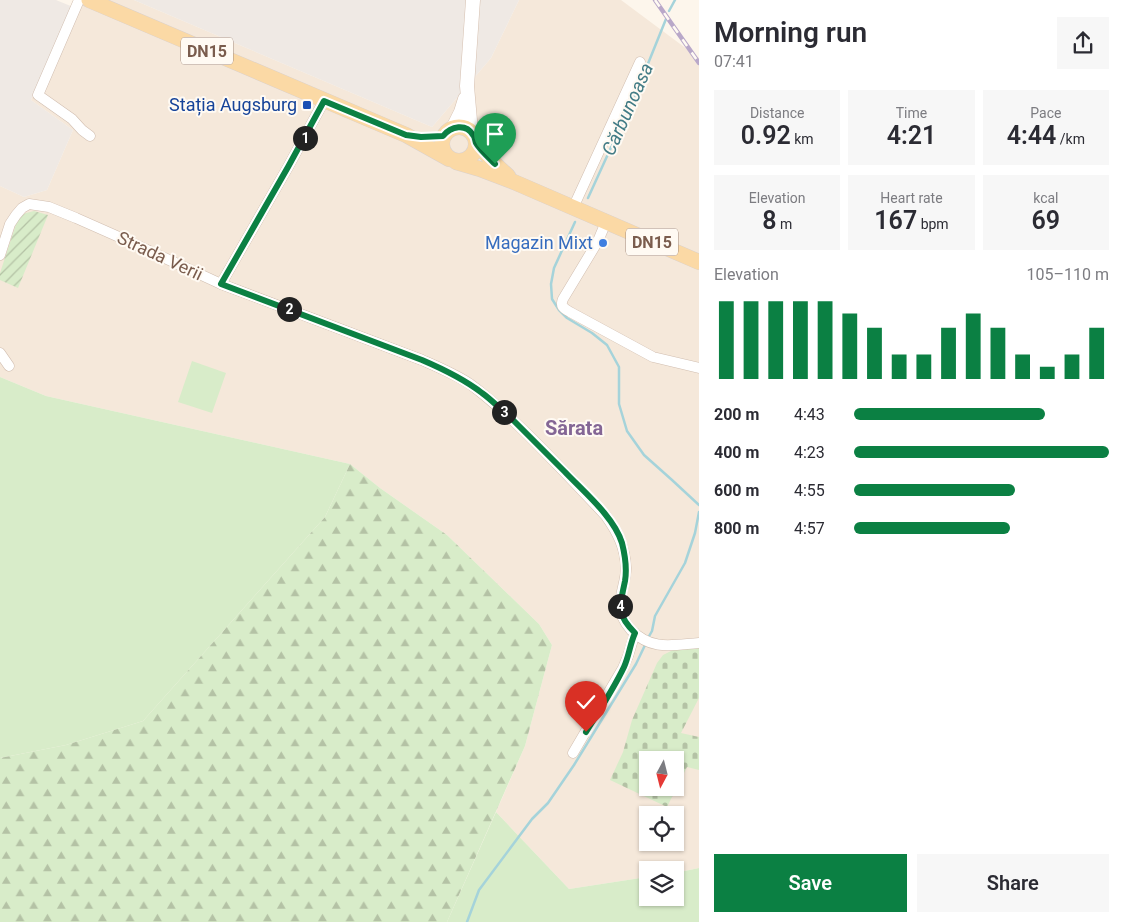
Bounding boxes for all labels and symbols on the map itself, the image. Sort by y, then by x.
road number: DN15 [181,37,233,64]
water label: Cărbunoasa [597,59,658,159]
place label: Stația Augsburg [169,94,297,116]
marker: Stația Augsburg [301,99,313,111]
pin [474,113,516,164]
pin: 1 [292,126,318,150]
street label: Strada Verii [114,227,206,285]
road number: DN15 [626,228,678,256]
place label: Magazin Mixt [485,232,593,253]
marker: Magazin Mixt [597,237,609,249]
pin: 2 [276,296,302,322]
pin: 3 [492,400,516,424]
district label: Sărata [545,416,603,440]
pin: 4 [608,594,632,618]
pin [565,681,607,732]
north arrow [639,751,684,796]

